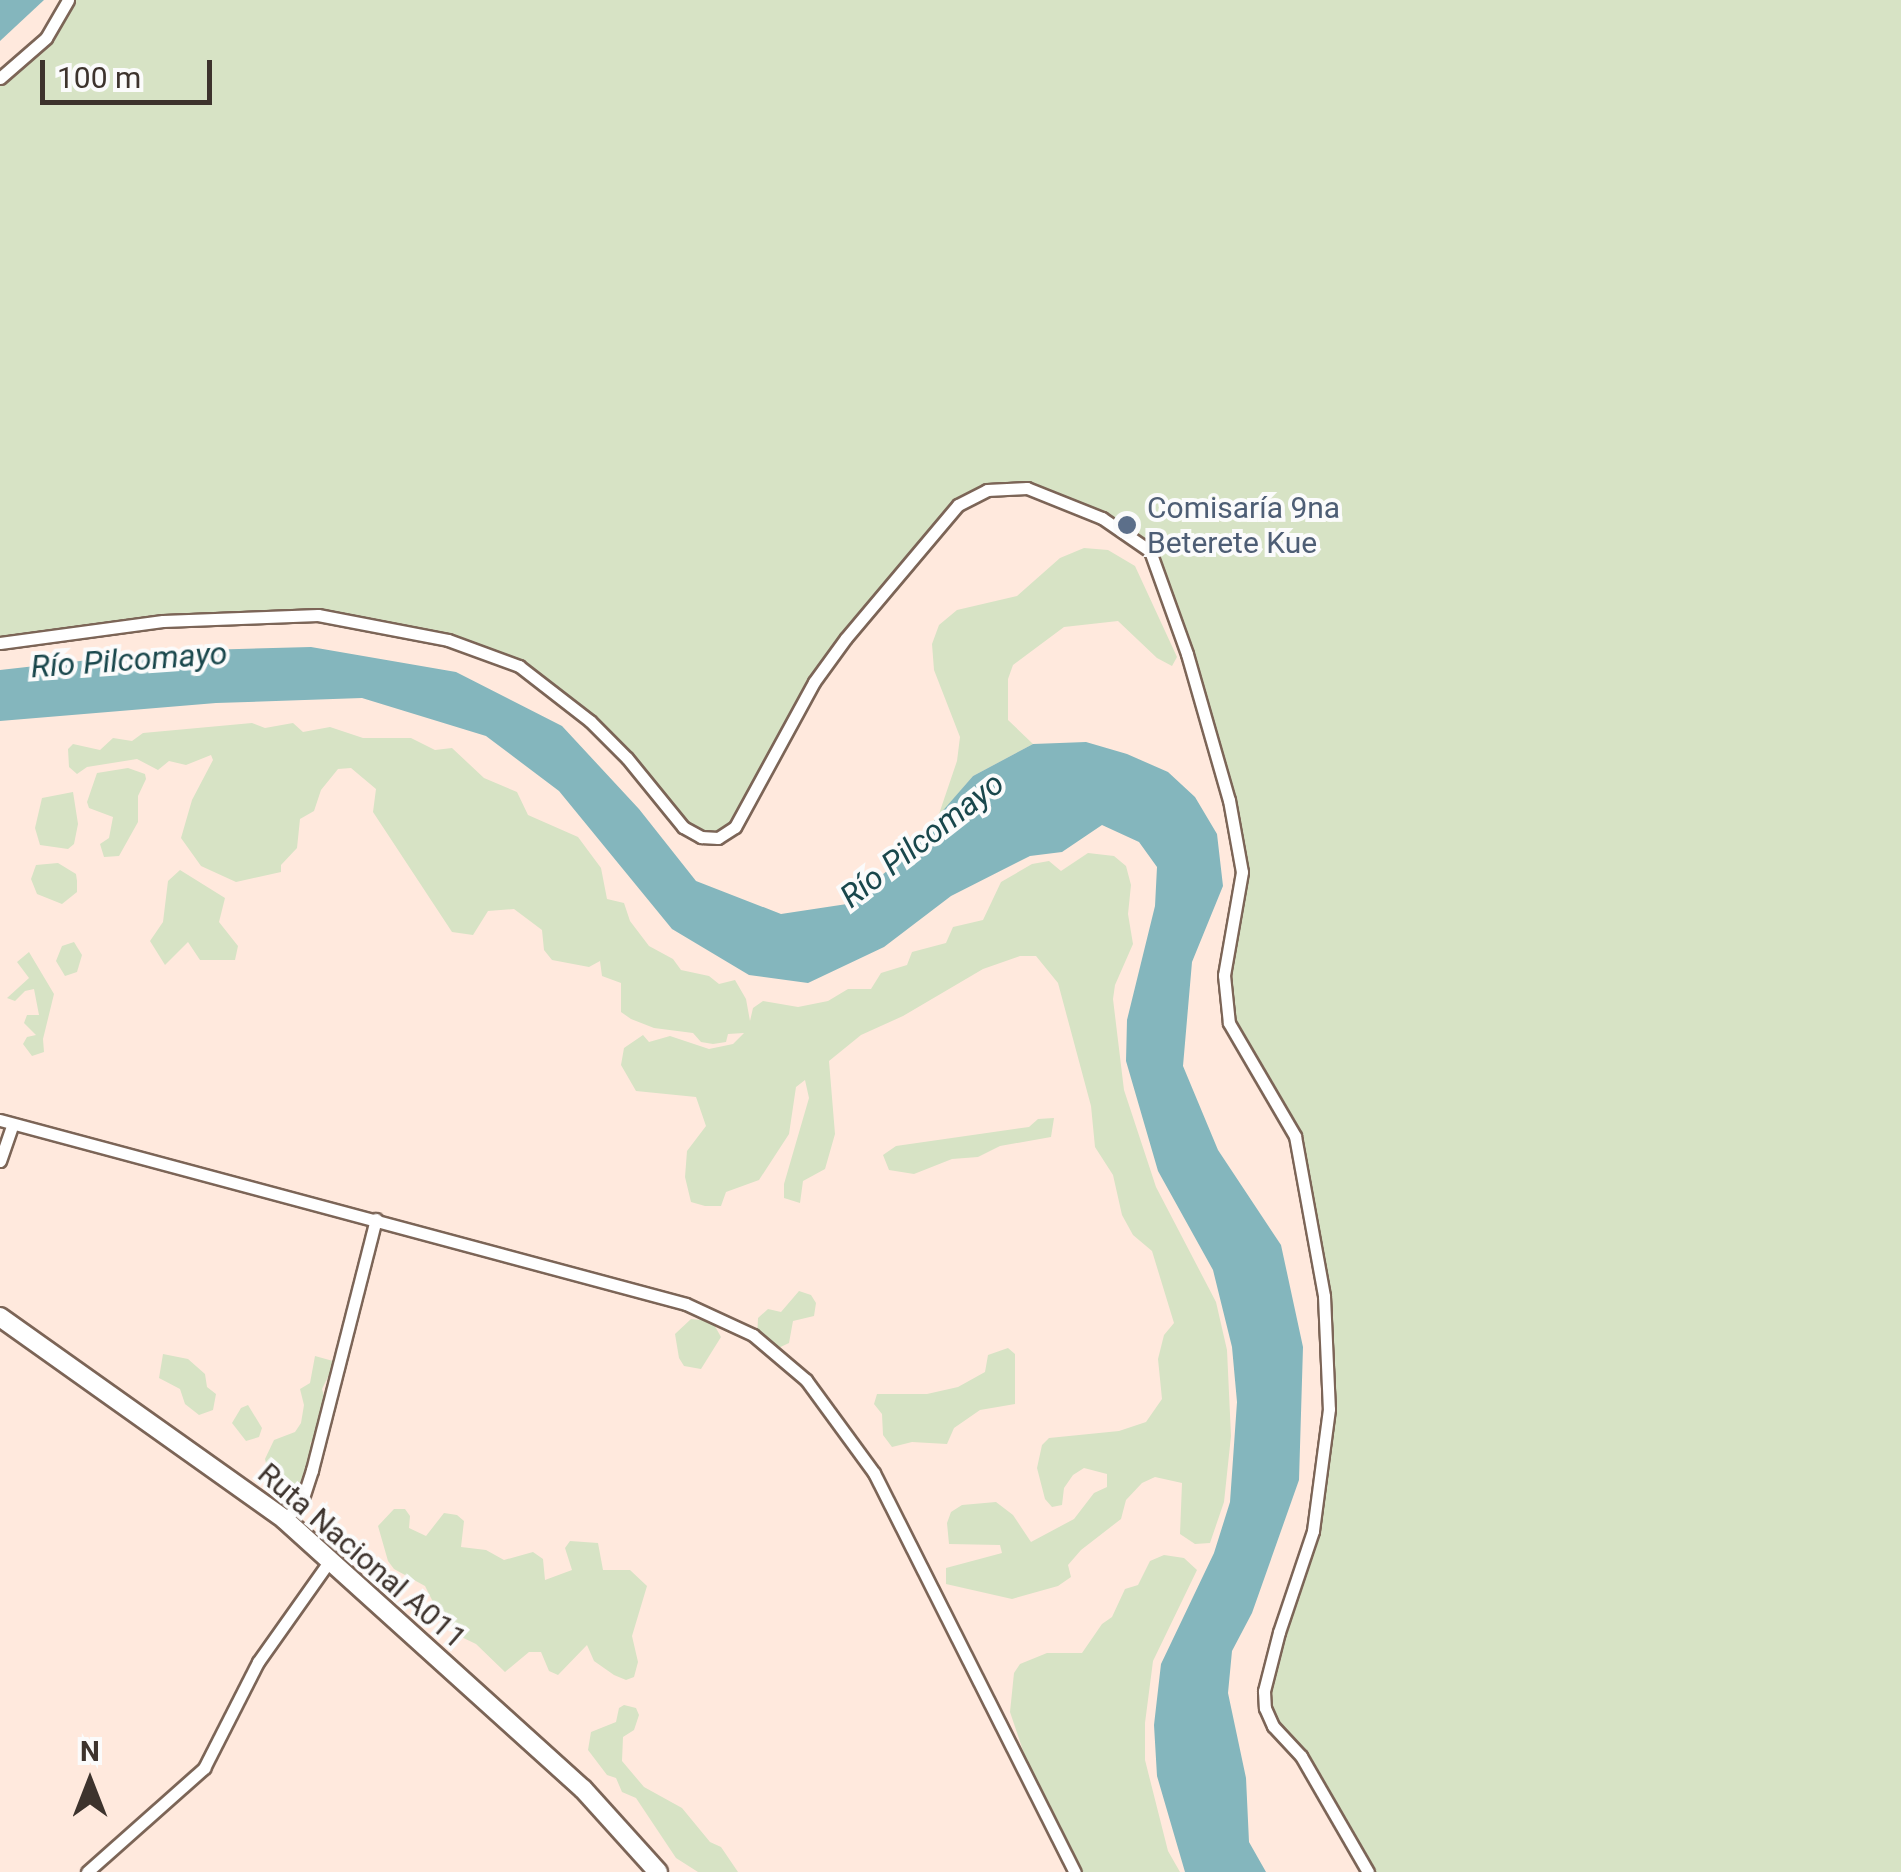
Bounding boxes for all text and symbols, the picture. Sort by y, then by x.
scale bar [45,40,218,102]
text: 100 m [57,60,141,95]
place label: Comisaría 9na Beterete Kue [1147,490,1340,560]
marker: Comisaría 9na Beterete Kue [1116,514,1138,536]
water label: Río Pilcomayo [29,634,229,686]
water label: Río Pilcomayo [833,764,1011,916]
street label: Ruta Nacional A011 [250,1456,474,1656]
north arrow [40,1732,140,1832]
text: N [80,1735,100,1768]

